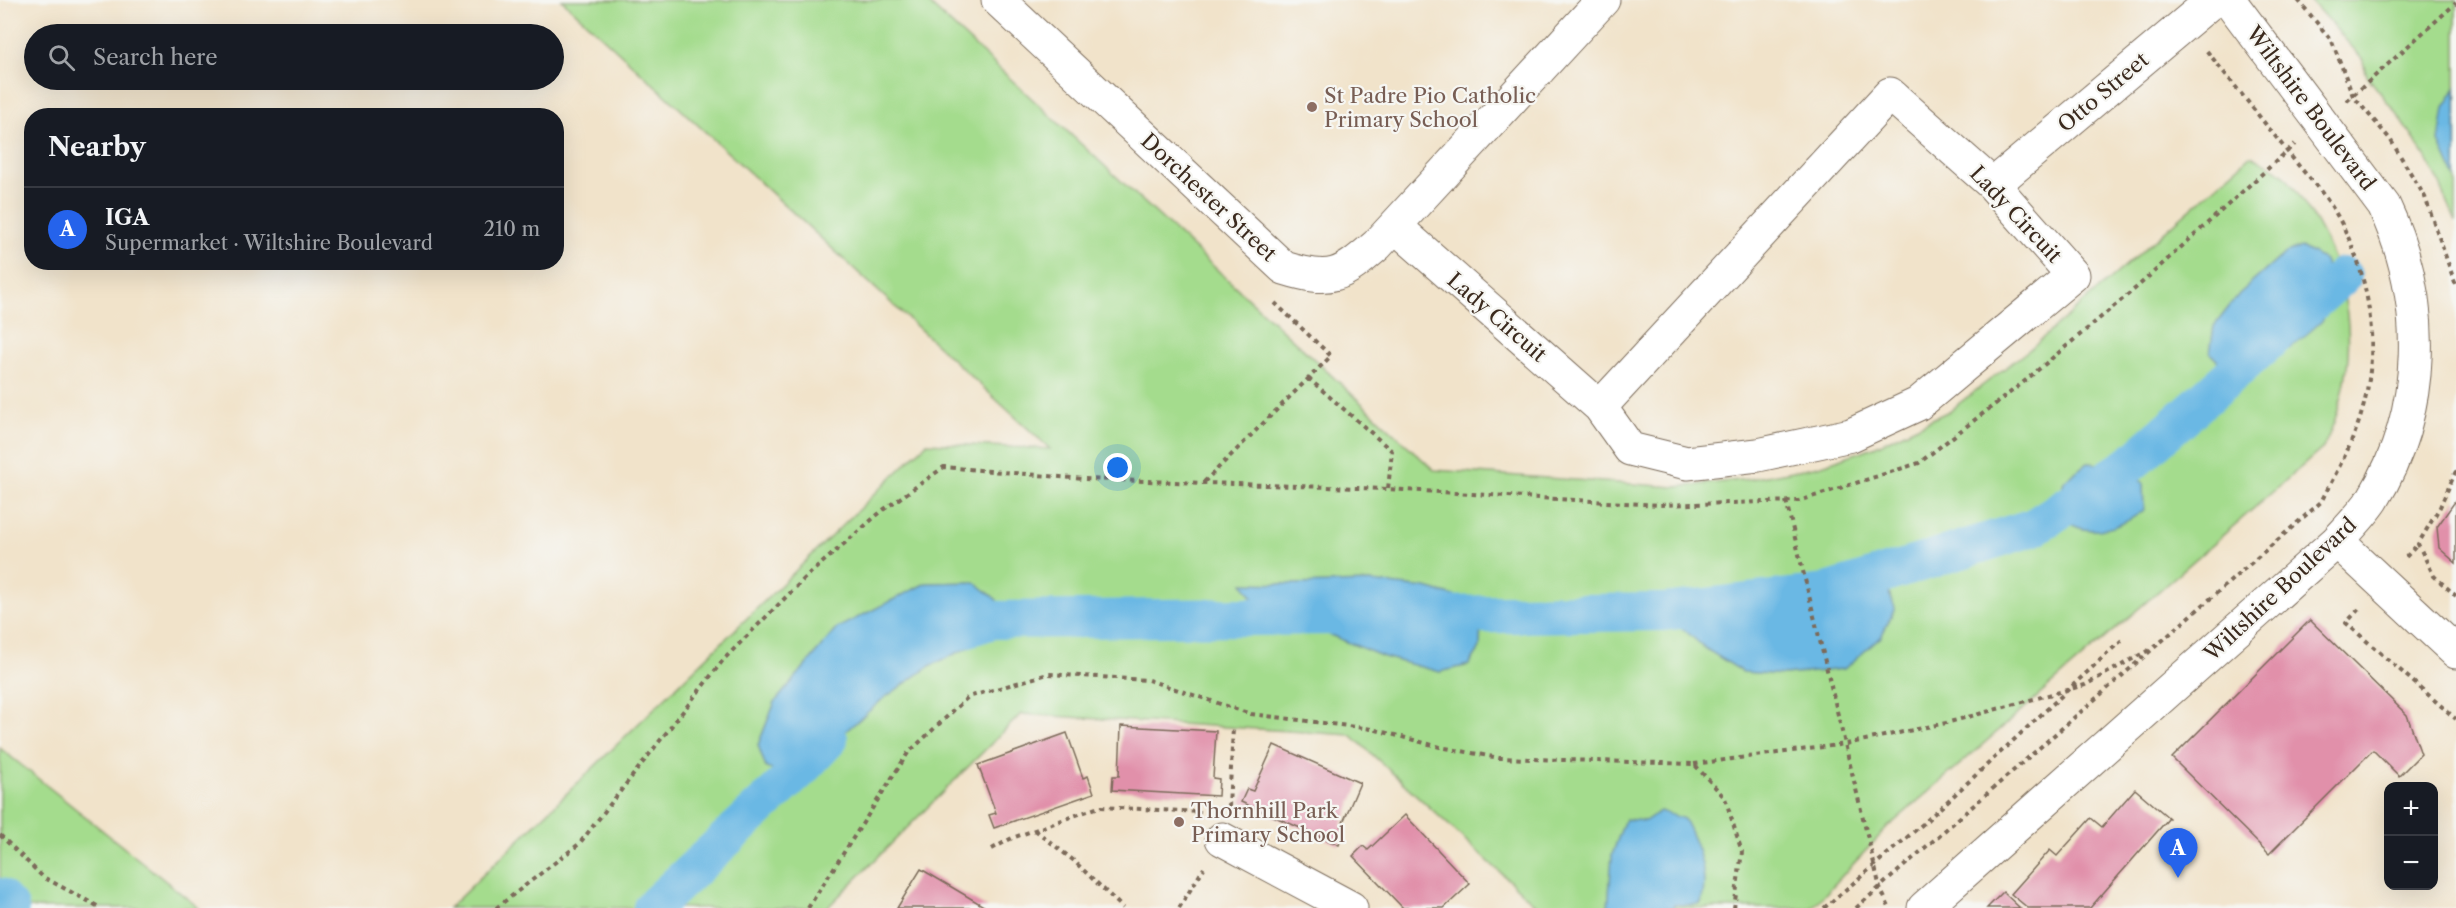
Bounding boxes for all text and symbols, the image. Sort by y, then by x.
street label: Wiltshire Boulevard [2241,20,2381,195]
search box [24,24,564,90]
icon: search [45,41,78,74]
text: Search here [93,44,218,71]
street label: Otto Street [2053,47,2154,137]
place label: St Padre Pio Catholic Primary School [1324,83,1536,132]
marker: St Padre Pio Catholic Primary School [1305,100,1319,114]
street label: Dorchester Street [1136,128,1282,267]
text: Nearby [48,131,146,163]
street label: Lady Circuit [1965,160,2067,268]
text: IGA [105,204,149,231]
text: A [60,217,75,241]
text: 210 m [483,217,540,241]
text: Supermarket · Wiltshire Boulevard [105,231,433,255]
street label: Lady Circuit [1442,267,1552,367]
your location [1103,453,1132,482]
street label: Wiltshire Boulevard [2198,512,2361,667]
map controls [2384,782,2438,890]
button: + [2384,782,2438,836]
place label: Thornhill Park Primary School [1191,798,1345,847]
marker: Thornhill Park Primary School [1172,815,1186,829]
pin: A [2158,828,2198,878]
button: − [2384,836,2438,890]

